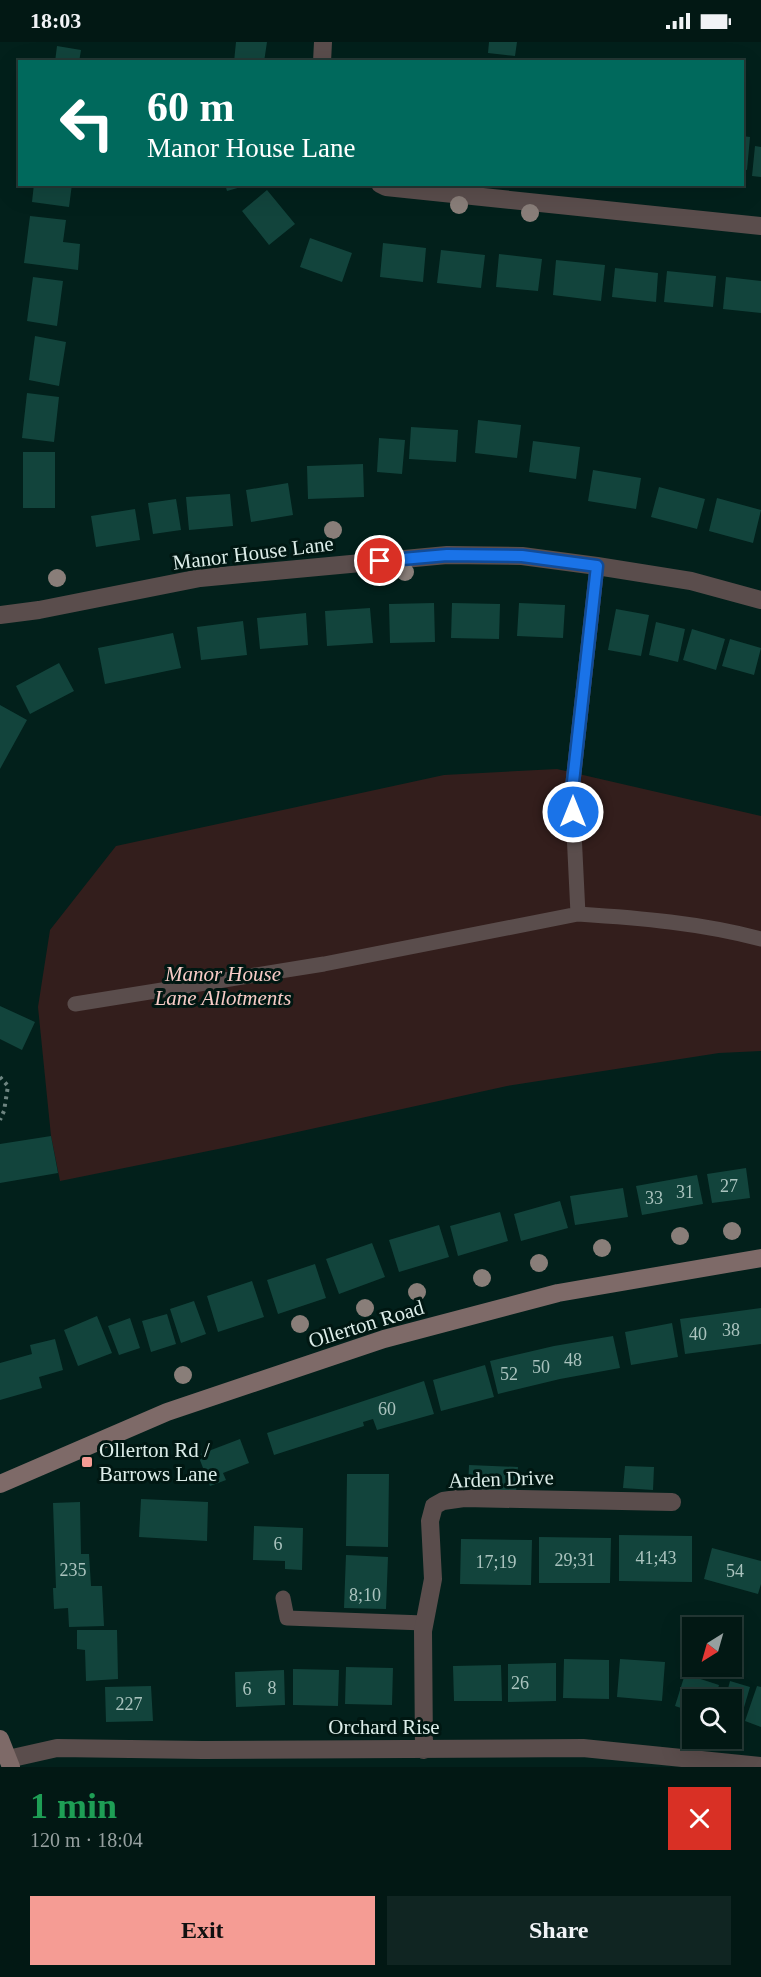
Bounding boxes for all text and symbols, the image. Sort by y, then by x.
text: 18:03 [30,8,81,33]
icon: left [48,84,126,162]
text: 60 m [147,84,235,130]
text: Manor House Lane [147,133,355,163]
street label: Manor House Lane [171,531,335,575]
pin [354,535,405,586]
icon: arrive [363,544,396,577]
position arrow [541,780,605,844]
park label: Manor House Lane Allotments [154,962,291,1010]
house number: 27 [720,1176,738,1196]
house number: 31 [676,1182,694,1202]
house number: 33 [645,1188,663,1208]
street label: Ollerton Road [305,1295,427,1353]
house number: 38 [722,1320,740,1340]
house number: 40 [689,1324,707,1344]
house number: 48 [564,1350,582,1370]
house number: 50 [532,1357,550,1377]
house number: 52 [500,1364,518,1384]
house number: 60 [378,1399,396,1419]
place label: Ollerton Rd / Barrows Lane [99,1438,217,1486]
marker: Ollerton Rd / Barrows Lane [80,1455,94,1469]
street label: Arden Drive [448,1465,554,1493]
house number: 6 [274,1534,283,1554]
house number: 41;43 [635,1548,677,1568]
house number: 29;31 [554,1550,596,1570]
house number: 17;19 [475,1552,517,1572]
house number: 235 [60,1560,87,1580]
house number: 54 [726,1561,744,1581]
house number: 8;10 [349,1585,381,1605]
north arrow [682,1617,742,1677]
map controls [682,1617,742,1749]
house number: 26 [511,1673,529,1693]
house number: 8 [268,1678,277,1698]
house number: 6 [243,1679,252,1699]
button: search [682,1689,742,1749]
house number: 227 [116,1694,143,1714]
street label: Orchard Rise [328,1715,440,1739]
text: 1 min [30,1786,117,1826]
button: close [668,1787,731,1850]
text: 120 m · 18:04 [30,1829,143,1851]
button: Exit [30,1896,375,1965]
button: Share [387,1896,731,1965]

